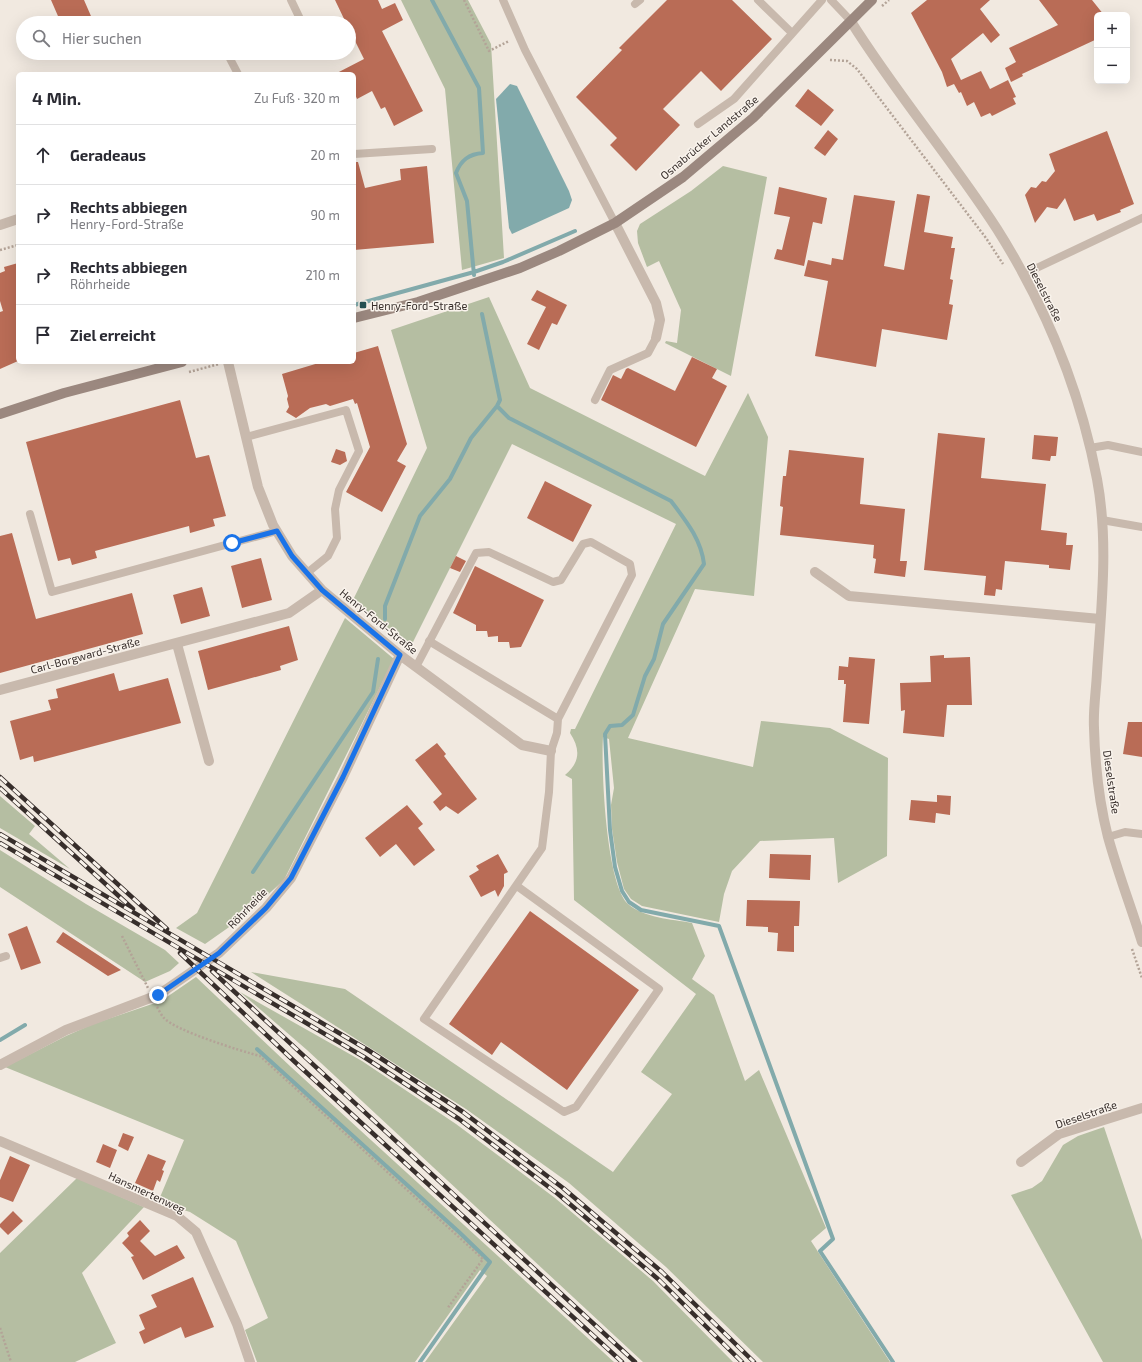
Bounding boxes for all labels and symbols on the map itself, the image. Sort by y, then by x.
street label: Osnabrücker Landstraße [657,92,761,182]
street label: Dieselstraße [1025,260,1065,324]
place label: Henry-Ford-Straße [371,299,467,312]
marker: Henry-Ford-Straße [358,300,368,310]
route start [223,534,241,552]
street label: Henry-Ford-Straße [337,586,421,656]
street label: Carl-Borgward-Straße [29,634,141,676]
street label: Dieselstraße [1101,749,1123,815]
street label: Röhrheide [225,885,269,931]
route end [149,986,167,1004]
street label: Dieselstraße [1054,1097,1119,1131]
street label: Hansmertenweg [107,1169,187,1215]

